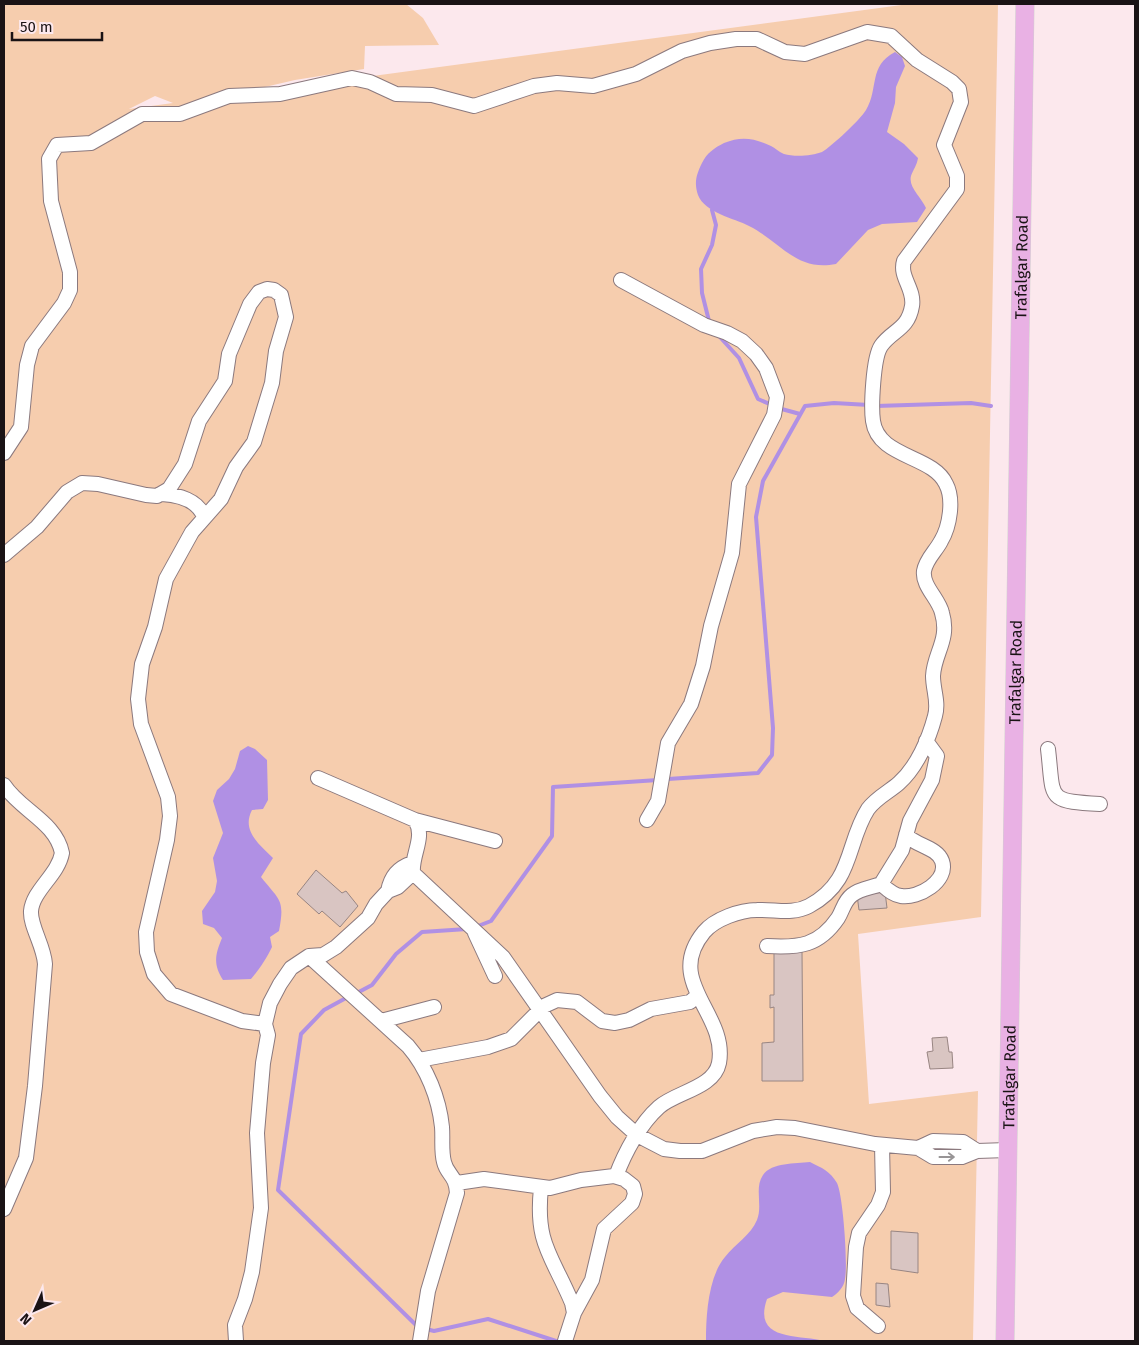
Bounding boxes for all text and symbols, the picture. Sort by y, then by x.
scale bar [12,10,102,42]
text: 50 m [20,18,53,36]
street label: Trafalgar Road [1011,215,1032,320]
street label: Trafalgar Road [1005,620,1026,724]
street label: Trafalgar Road [999,1025,1020,1129]
one-way arrow [938,1152,955,1162]
north arrow [10,1285,60,1335]
text: N [17,1310,35,1328]

